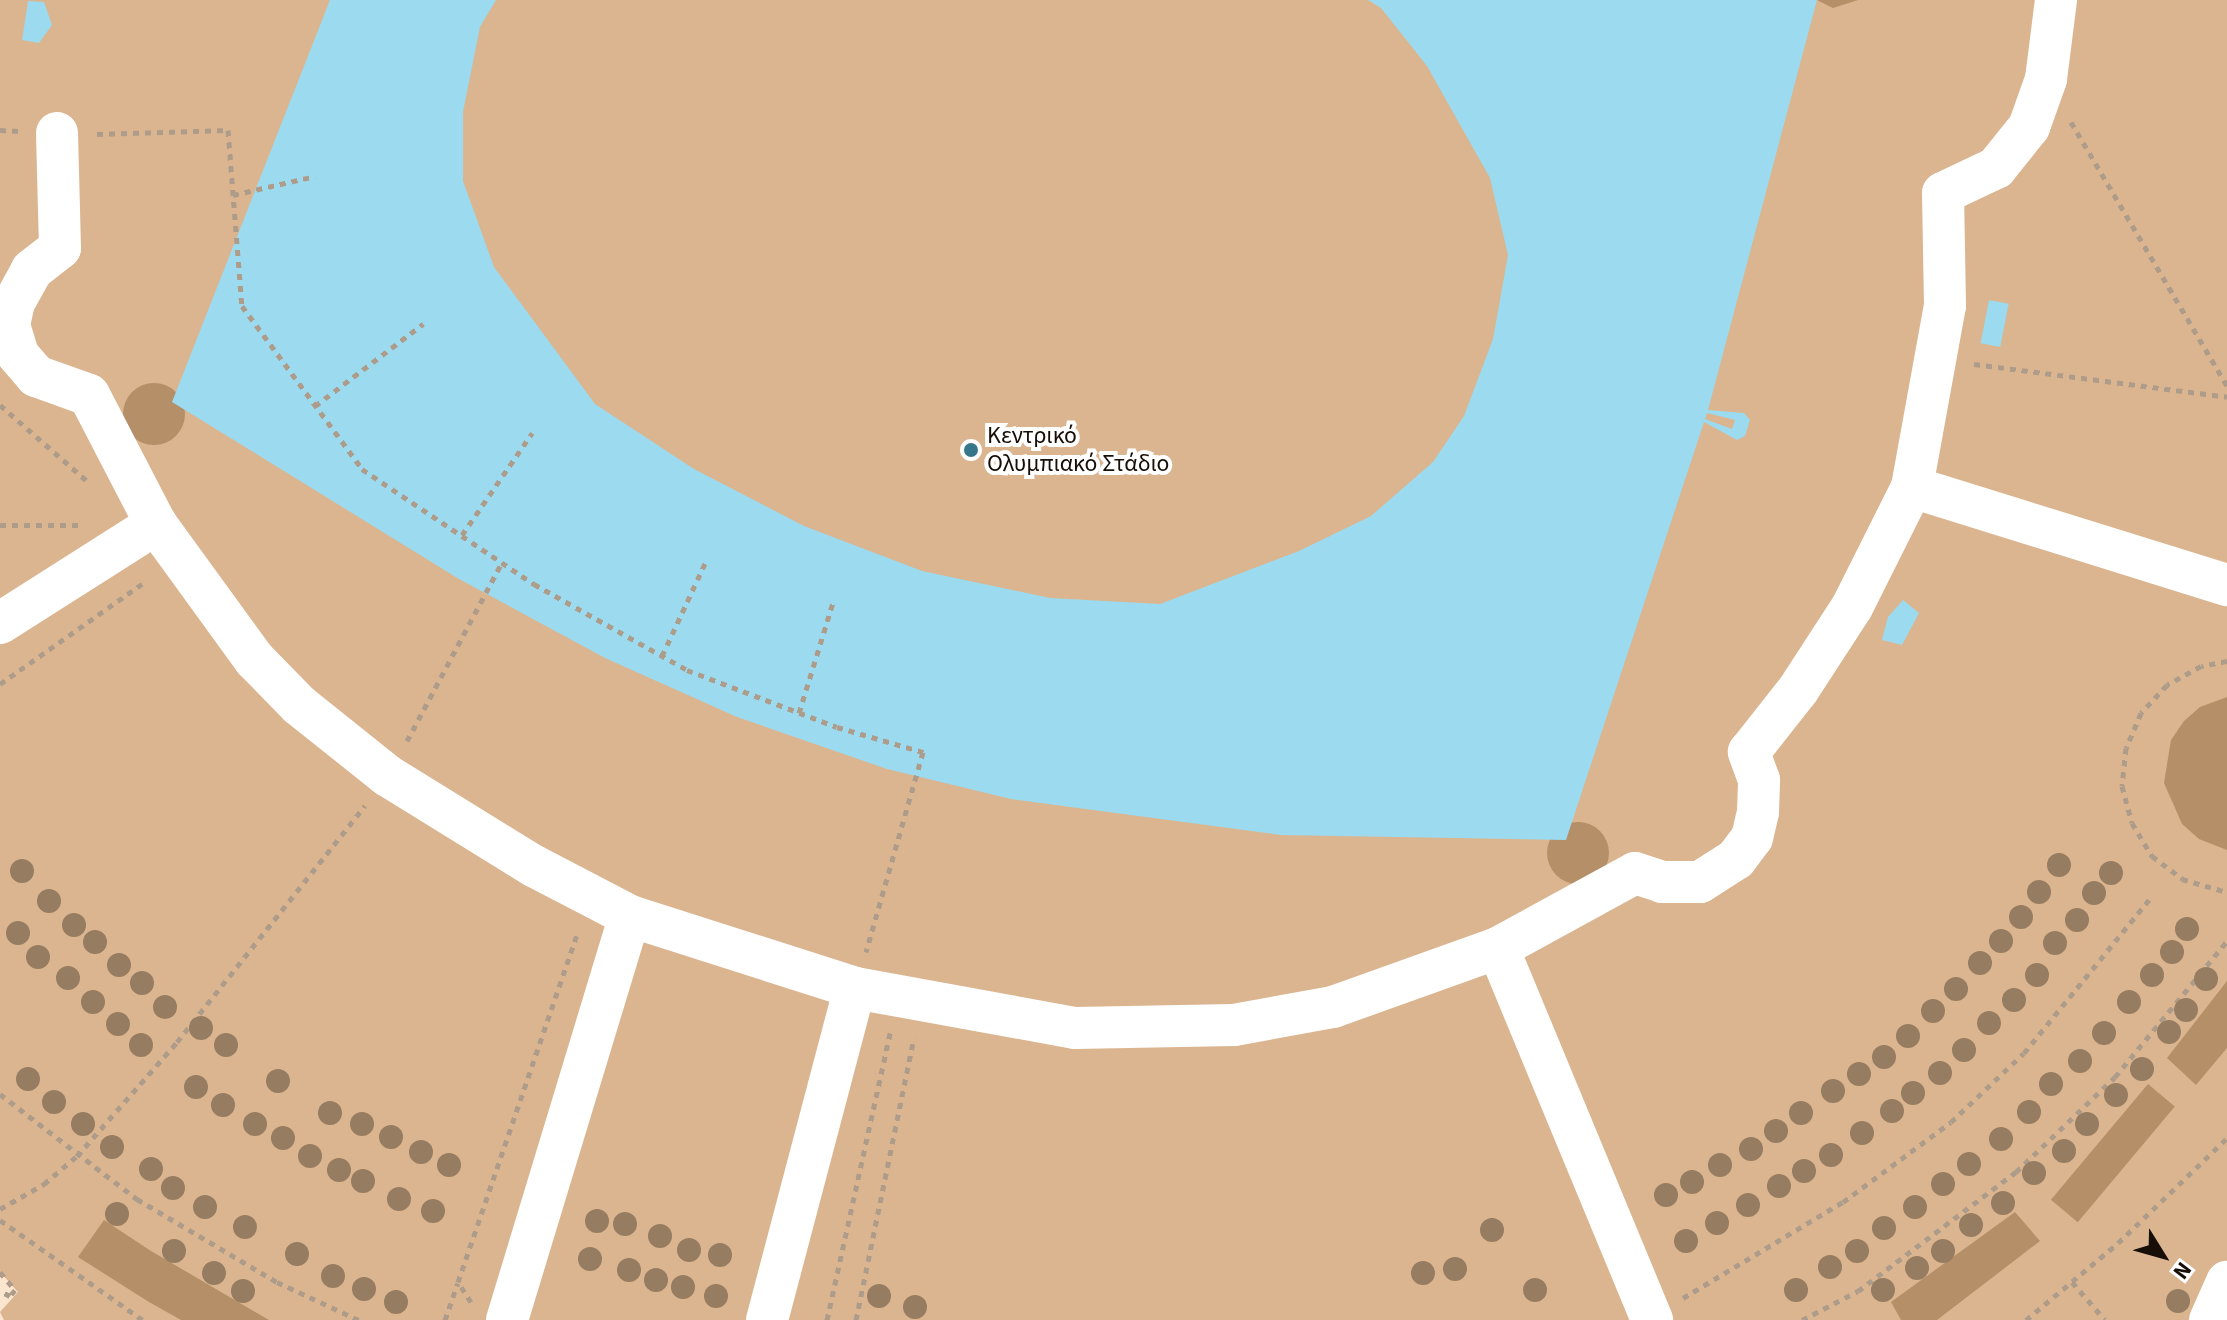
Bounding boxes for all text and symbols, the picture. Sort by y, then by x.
place label: Κεντρικό Ολυμπιακό Στάδιο [987,422,1169,478]
marker: Κεντρικό Ολυμπιακό Στάδιο [962,441,980,459]
north arrow [2123,1216,2203,1296]
text: N [2165,1255,2199,1286]

